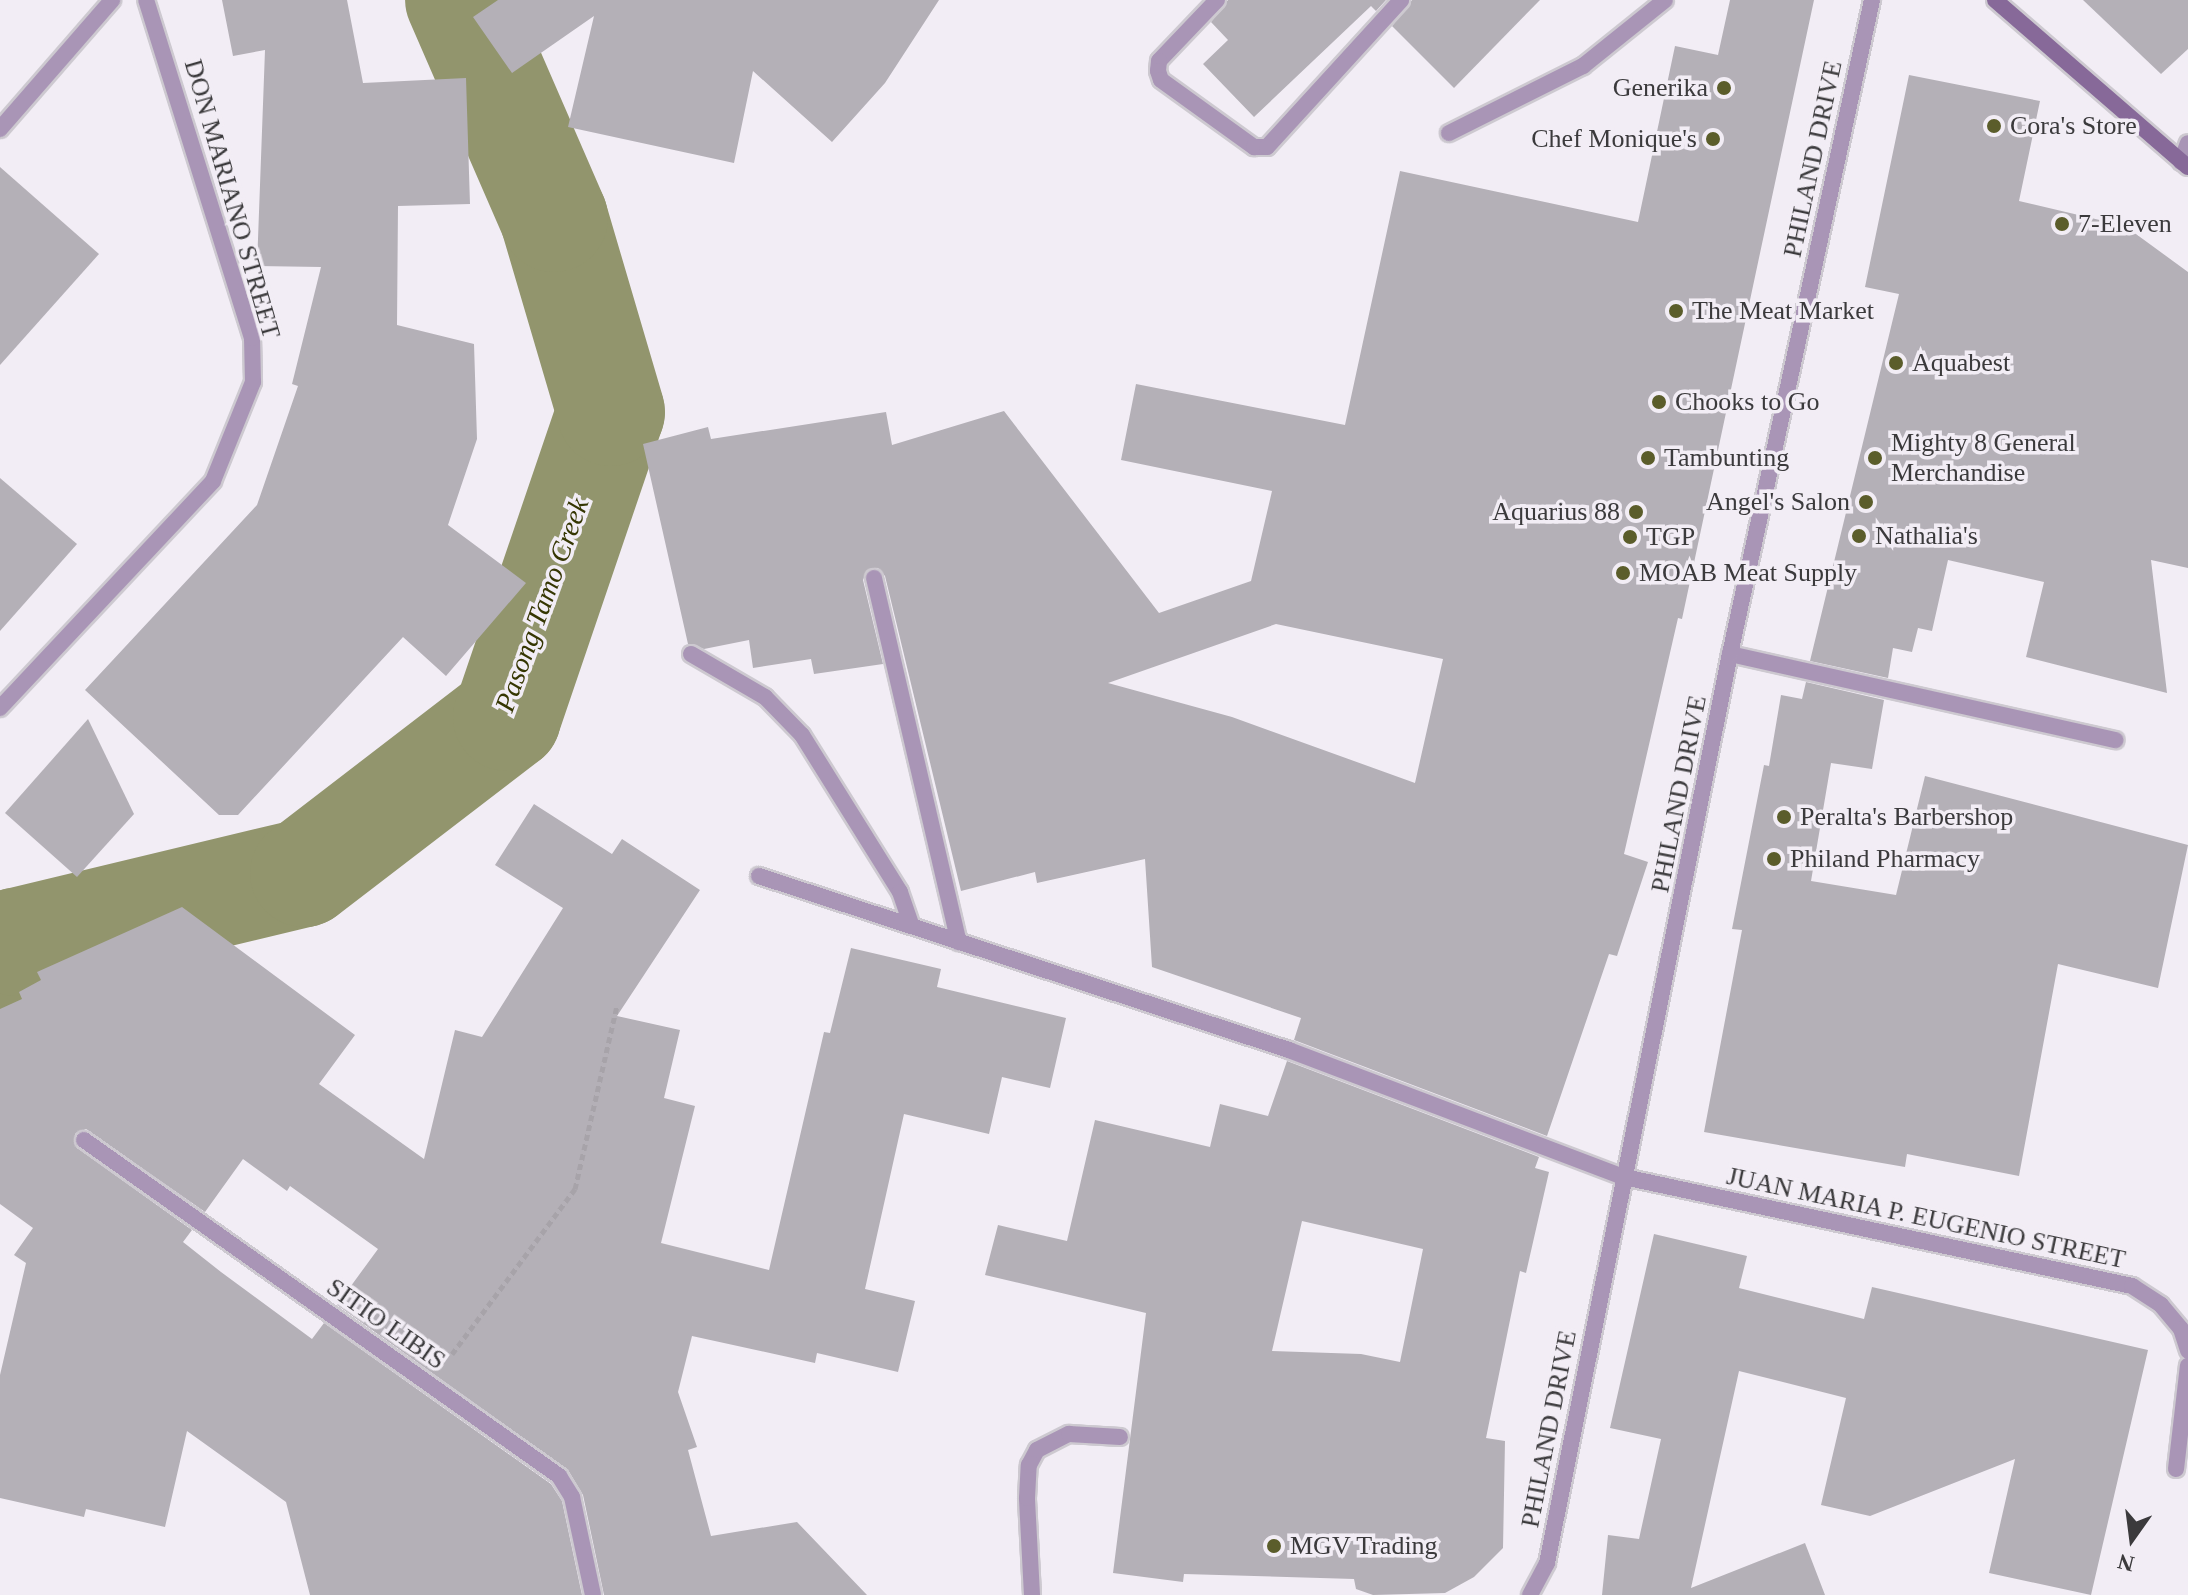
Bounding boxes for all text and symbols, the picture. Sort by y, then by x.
street label: DON MARIANO STREET [177,56,287,342]
street label: PHILAND DRIVE [1777,58,1849,260]
place label: Generika [1613,72,1708,104]
marker: Generika [1715,79,1733,97]
place label: Cora's Store [2010,110,2137,142]
marker: Cora's Store [1985,117,2003,135]
place label: Chef Monique's [1531,123,1697,155]
marker: Chef Monique's [1704,130,1722,148]
place label: 7-Eleven [2078,208,2172,240]
marker: 7-Eleven [2053,215,2071,233]
place label: The Meat Market [1692,295,1874,327]
marker: The Meat Market [1667,302,1685,320]
place label: Aquabest [1912,347,2010,379]
marker: Aquabest [1887,354,1905,372]
place label: Chooks to Go [1675,386,1819,418]
marker: Chooks to Go [1650,393,1668,411]
place label: Mighty 8 General Merchandise [1891,427,2076,488]
place label: Tambunting [1664,442,1789,474]
marker: Tambunting [1639,449,1657,467]
marker: Mighty 8 General Merchandise [1866,449,1884,467]
place label: Angel's Salon [1706,486,1850,518]
marker: Angel's Salon [1857,493,1875,511]
water label: Pasong Tamo Creek [488,494,596,716]
place label: Aquarius 88 [1492,496,1620,528]
marker: Aquarius 88 [1627,503,1645,521]
place label: Nathalia's [1875,520,1978,552]
place label: TGP [1646,521,1695,553]
marker: Nathalia's [1850,527,1868,545]
marker: TGP [1621,528,1639,546]
place label: MOAB Meat Supply [1639,557,1857,589]
marker: MOAB Meat Supply [1614,564,1632,582]
street label: PHILAND DRIVE [1645,693,1713,895]
place label: Peralta's Barbershop [1800,801,2013,833]
marker: Peralta's Barbershop [1775,808,1793,826]
place label: Philand Pharmacy [1790,843,1980,875]
marker: Philand Pharmacy [1765,850,1783,868]
street label: JUAN MARIA P. EUGENIO STREET [1723,1160,2129,1276]
street label: SITIO LIBIS [321,1272,451,1376]
street label: PHILAND DRIVE [1515,1328,1583,1530]
north arrow [2092,1499,2172,1579]
place label: MGV Trading [1290,1530,1439,1562]
marker: MGV Trading [1265,1537,1283,1555]
text: N [2115,1549,2137,1577]

